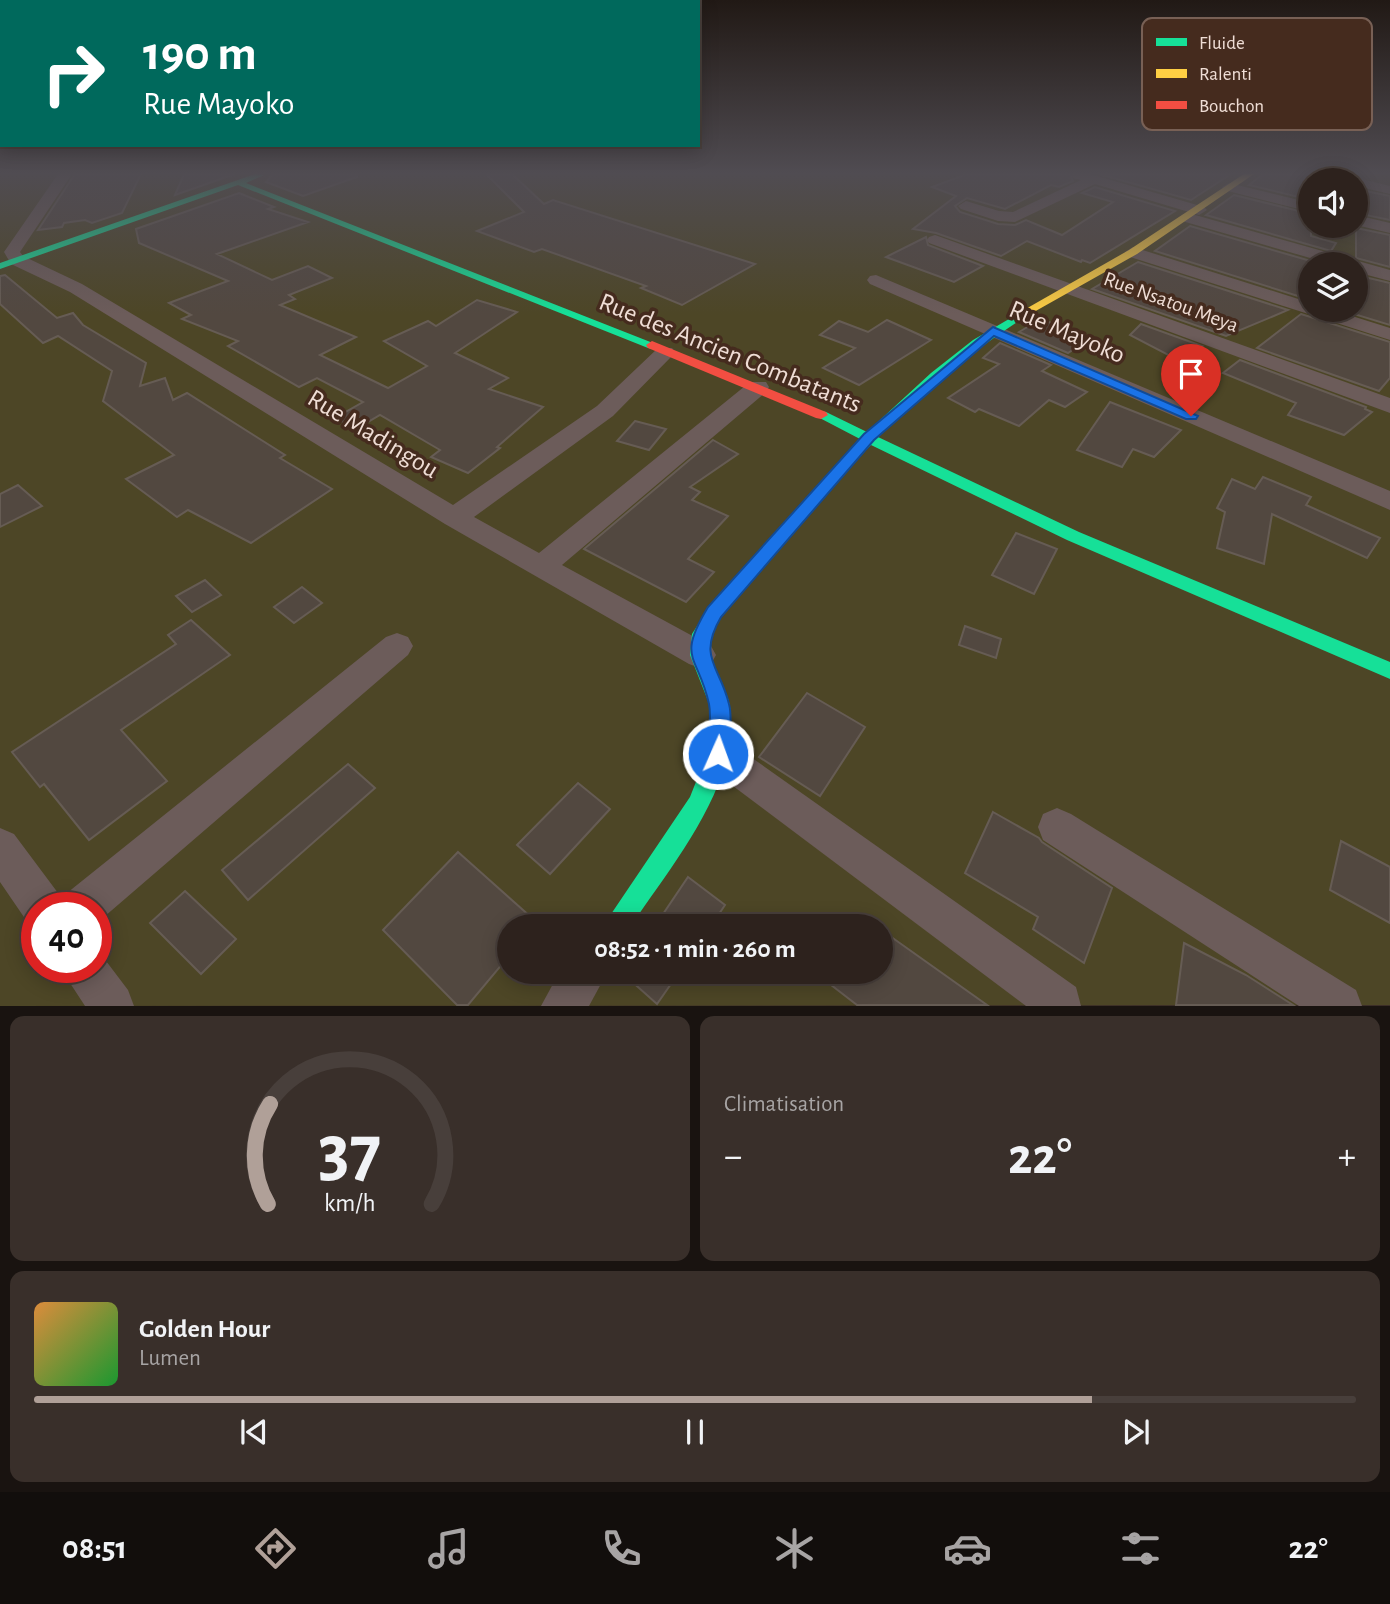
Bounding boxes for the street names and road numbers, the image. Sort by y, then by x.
street label: Rue Nsatou Meya [1101,268,1241,336]
street label: Rue des Ancien Combatants [595,288,865,418]
street label: Rue Mayoko [1005,296,1129,368]
street label: Rue Madingou [303,385,443,483]

